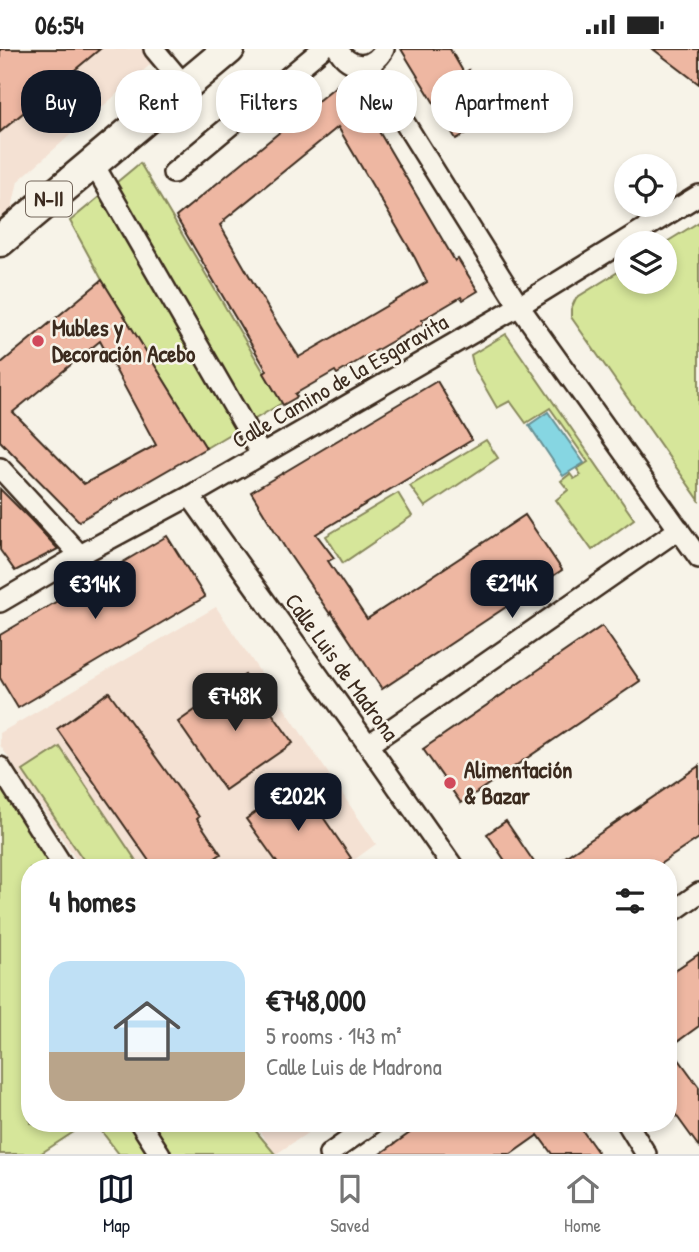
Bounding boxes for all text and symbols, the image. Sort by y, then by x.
text: 06:54 [35,7,84,42]
chip: Buy [21,70,101,133]
chip: Rent [115,70,202,133]
chip: Filters [216,70,322,133]
chip: New [336,70,417,133]
chip: Apartment [431,70,573,133]
map controls [614,154,677,294]
button: locate [614,154,677,217]
road number: N-II [26,181,72,217]
button: layers [614,231,677,294]
street label: Calle Camino de la Esgaravita [226,306,453,455]
place label: Mubles y Decoración Acebo [52,312,196,369]
marker: Mubles y Decoración Acebo [30,333,46,349]
pin: €314K [46,561,144,621]
pin: €214K [463,561,561,620]
text: €214K [487,567,537,598]
text: €314K [70,568,120,599]
street label: Calle Luis de Madrona [278,587,407,747]
pin: €748K [186,673,284,733]
text: €748K [208,680,262,711]
place label: Alimentación & Bazar [464,754,572,811]
pin: €202K [249,773,347,833]
marker: Alimentación & Bazar [442,775,458,791]
text: €202K [271,780,325,811]
text: 4 homes [49,881,136,921]
icon: filters [611,882,649,920]
text: €748,000 [266,980,366,1020]
icon: home [105,989,189,1073]
text: 5 rooms · 143 m² [266,1020,402,1051]
text: Calle Luis de Madrona [266,1051,442,1082]
tab: Map [97,1170,135,1238]
tab: Saved [330,1170,369,1238]
tab: Home [564,1170,602,1238]

